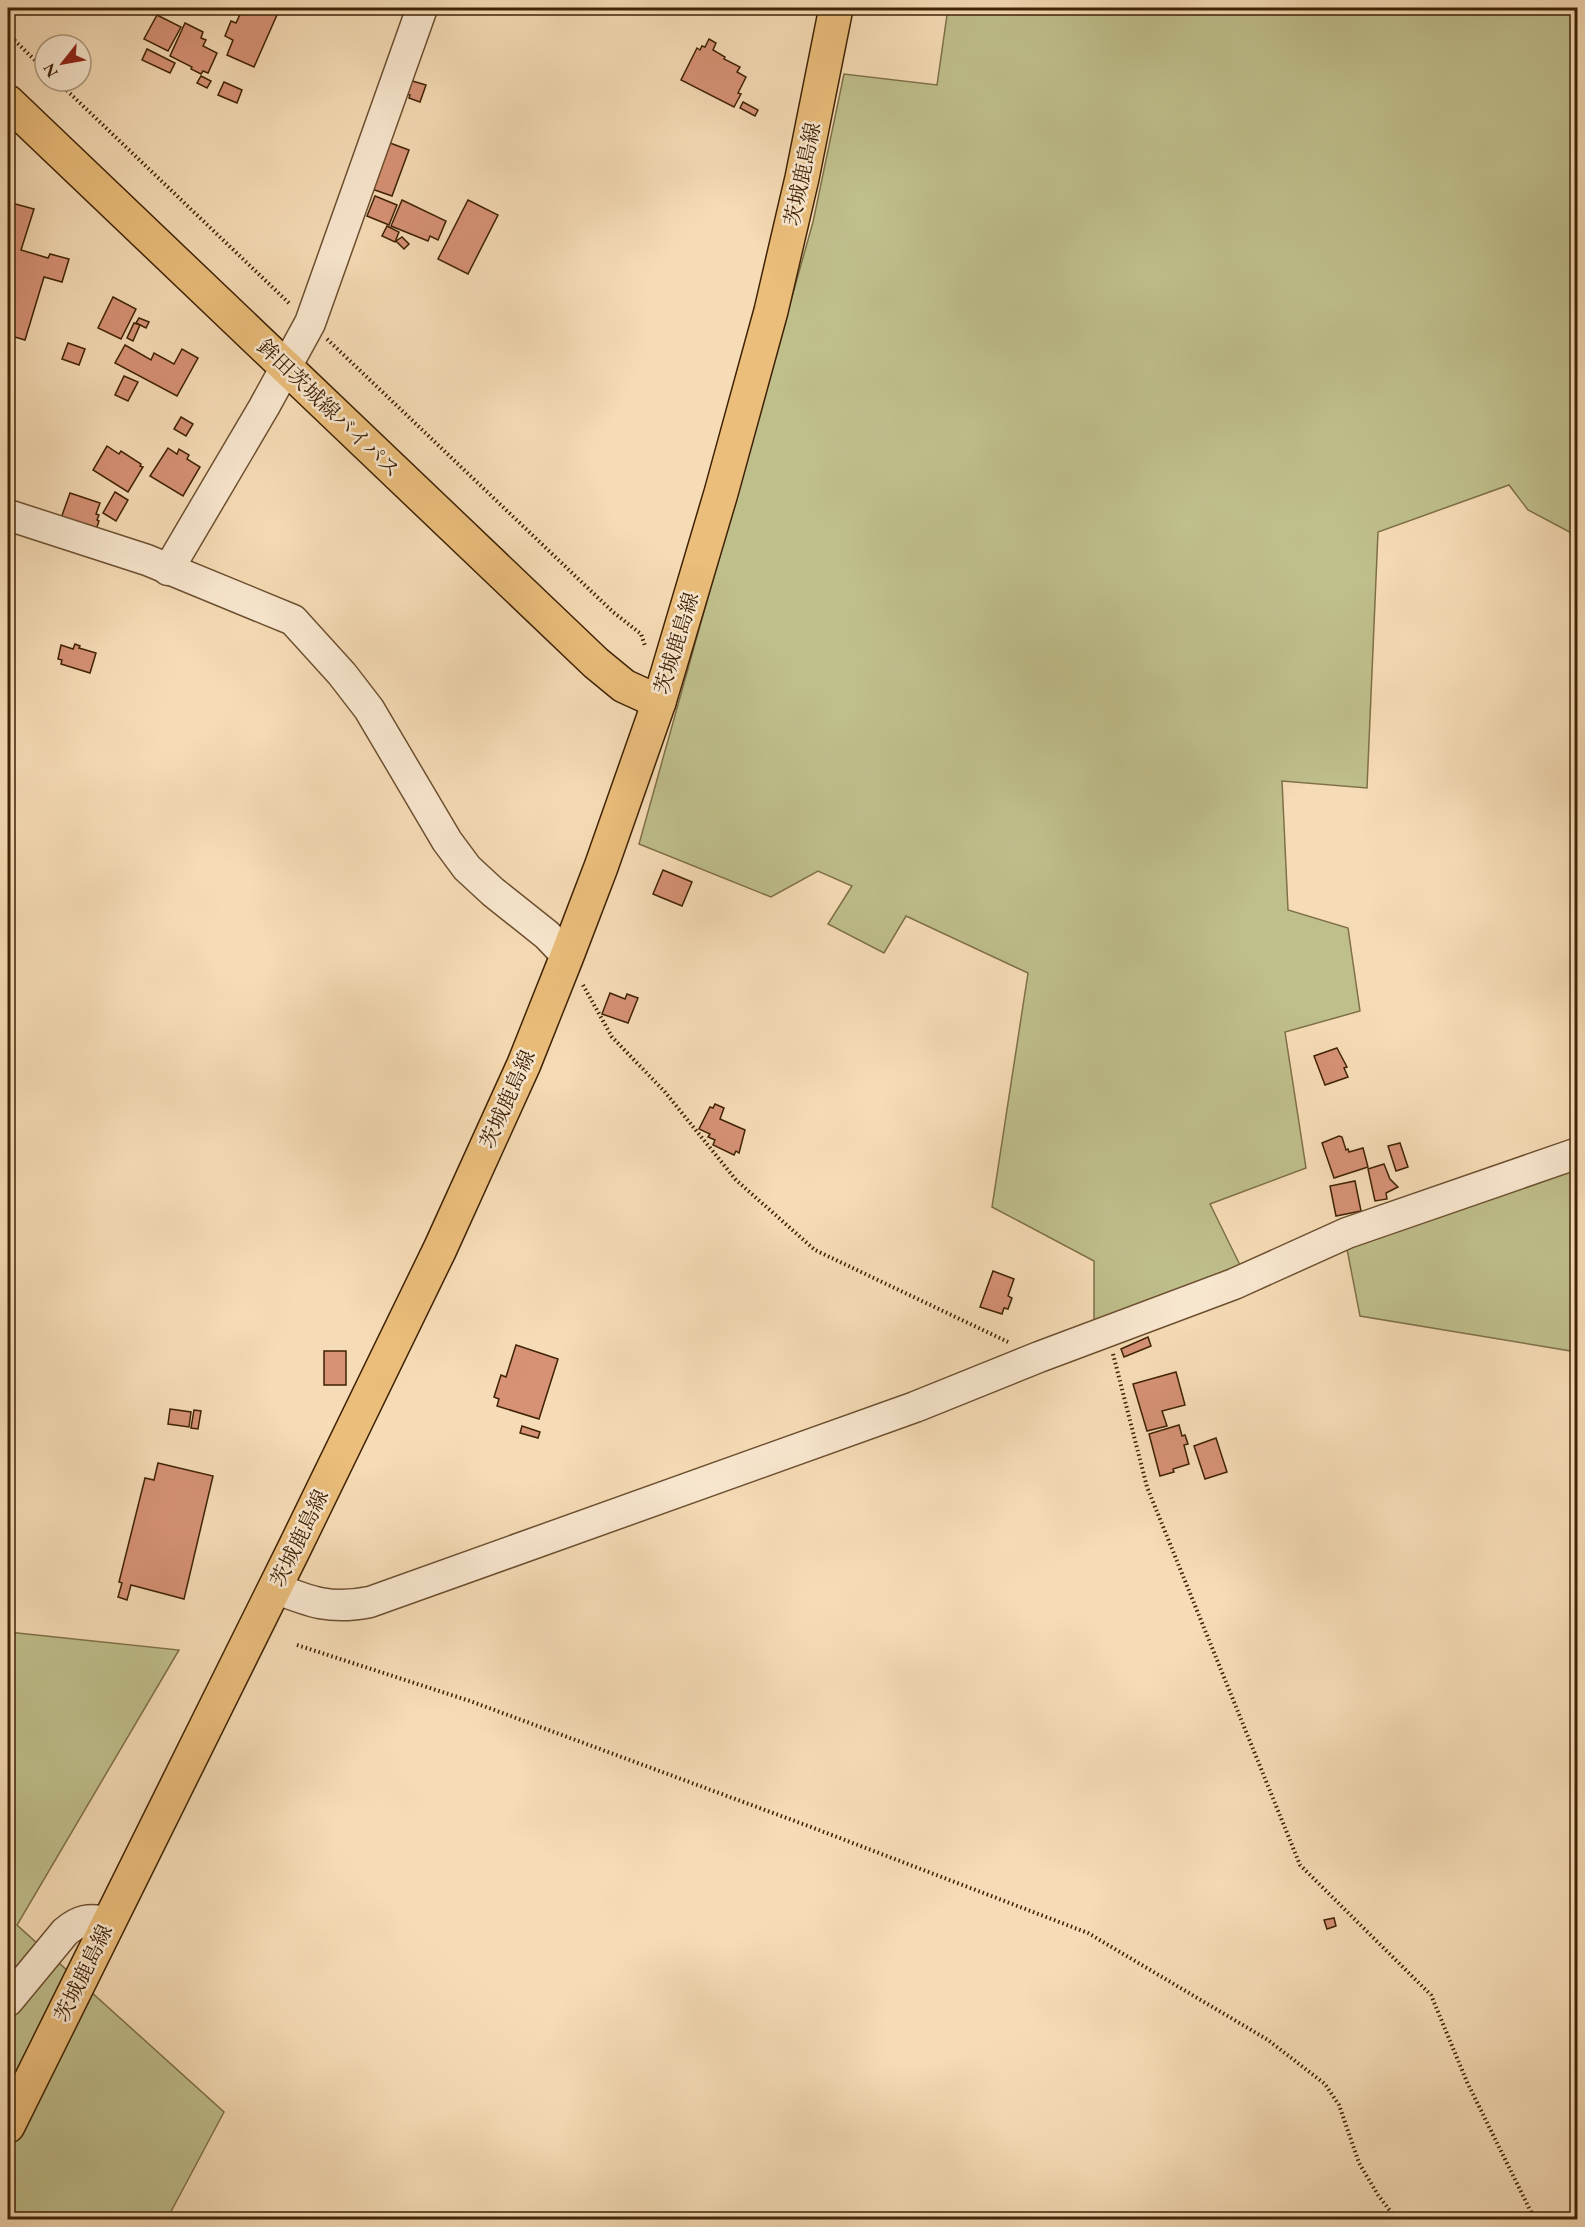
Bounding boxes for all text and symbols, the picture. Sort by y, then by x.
north arrow [33,33,93,93]
text: N [38,59,63,81]
street label: 茨城鹿島線 [778,120,826,228]
street label: 鉾田茨城線バイパス [252,333,406,483]
street label: 茨城鹿島線 [648,589,704,697]
street label: 茨城鹿島線 [473,1046,541,1152]
street label: 茨城鹿島線 [264,1485,334,1591]
street label: 茨城鹿島線 [48,1920,118,2026]

